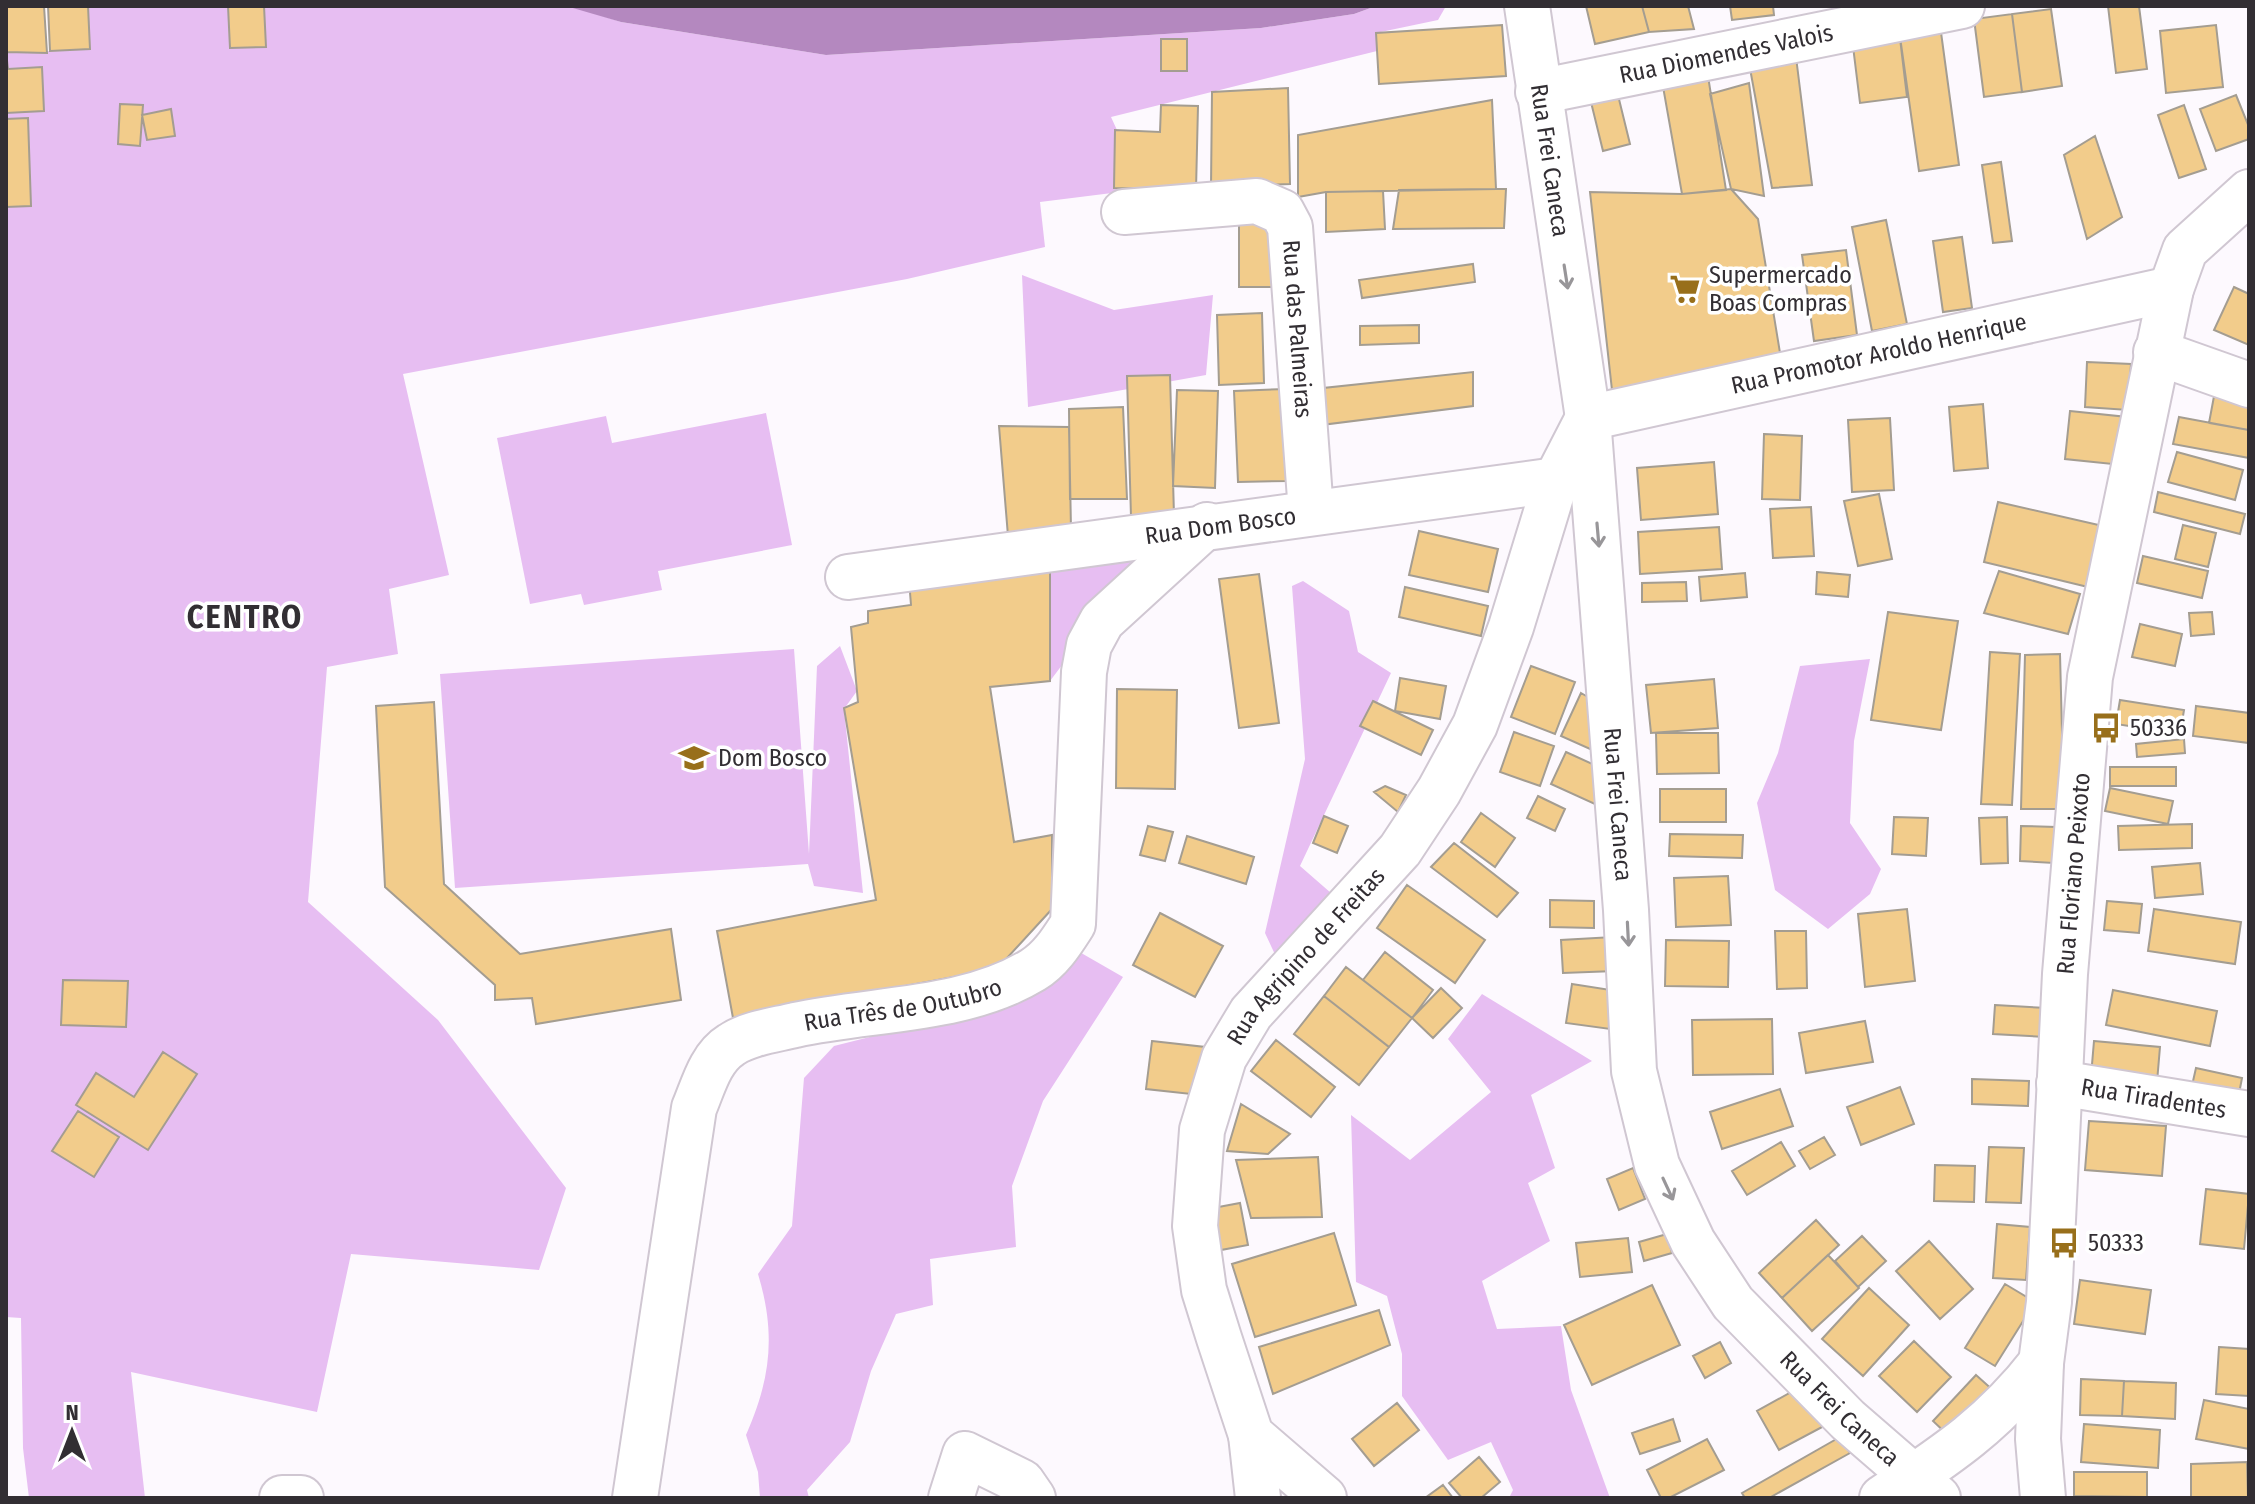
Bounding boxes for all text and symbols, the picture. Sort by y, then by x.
street label: Rua Diomendes Valois [1617,19,1835,89]
street label: Rua Frei Caneca [1525,82,1575,239]
street label: Rua das Palmeiras [1277,239,1318,419]
place label: Supermercado Boas Compras [1709,261,1852,317]
one-way arrow [1559,264,1574,289]
supermarket icon: Supermercado Boas Compras [1668,272,1702,306]
street label: Rua Promotor Aroldo Henrique [1728,307,2029,400]
street label: Rua Dom Bosco [1143,502,1298,550]
one-way arrow [1591,521,1606,548]
district label: CENTRO [187,598,303,636]
bus stop icon: 50336 [2089,711,2123,745]
place label: 50336 [2130,714,2187,742]
street label: Rua Frei Caneca [1598,726,1638,882]
school or university icon: Dom Bosco [677,741,711,775]
place label: Dom Bosco [718,744,827,772]
street label: Rua Floriano Peixoto [2051,772,2096,975]
street label: Rua Agripino de Freitas [1221,862,1391,1050]
one-way arrow [1620,920,1635,947]
street label: Rua Três de Outubro [802,973,1006,1037]
street label: Rua Tiradentes [2079,1073,2228,1124]
one-way arrow [1661,1176,1676,1200]
bus stop icon: 50333 [2047,1226,2081,1260]
place label: 50333 [2088,1229,2144,1257]
street label: Rua Frei Caneca [1774,1345,1905,1472]
north arrow [32,1392,112,1472]
text: N [65,1399,79,1426]

